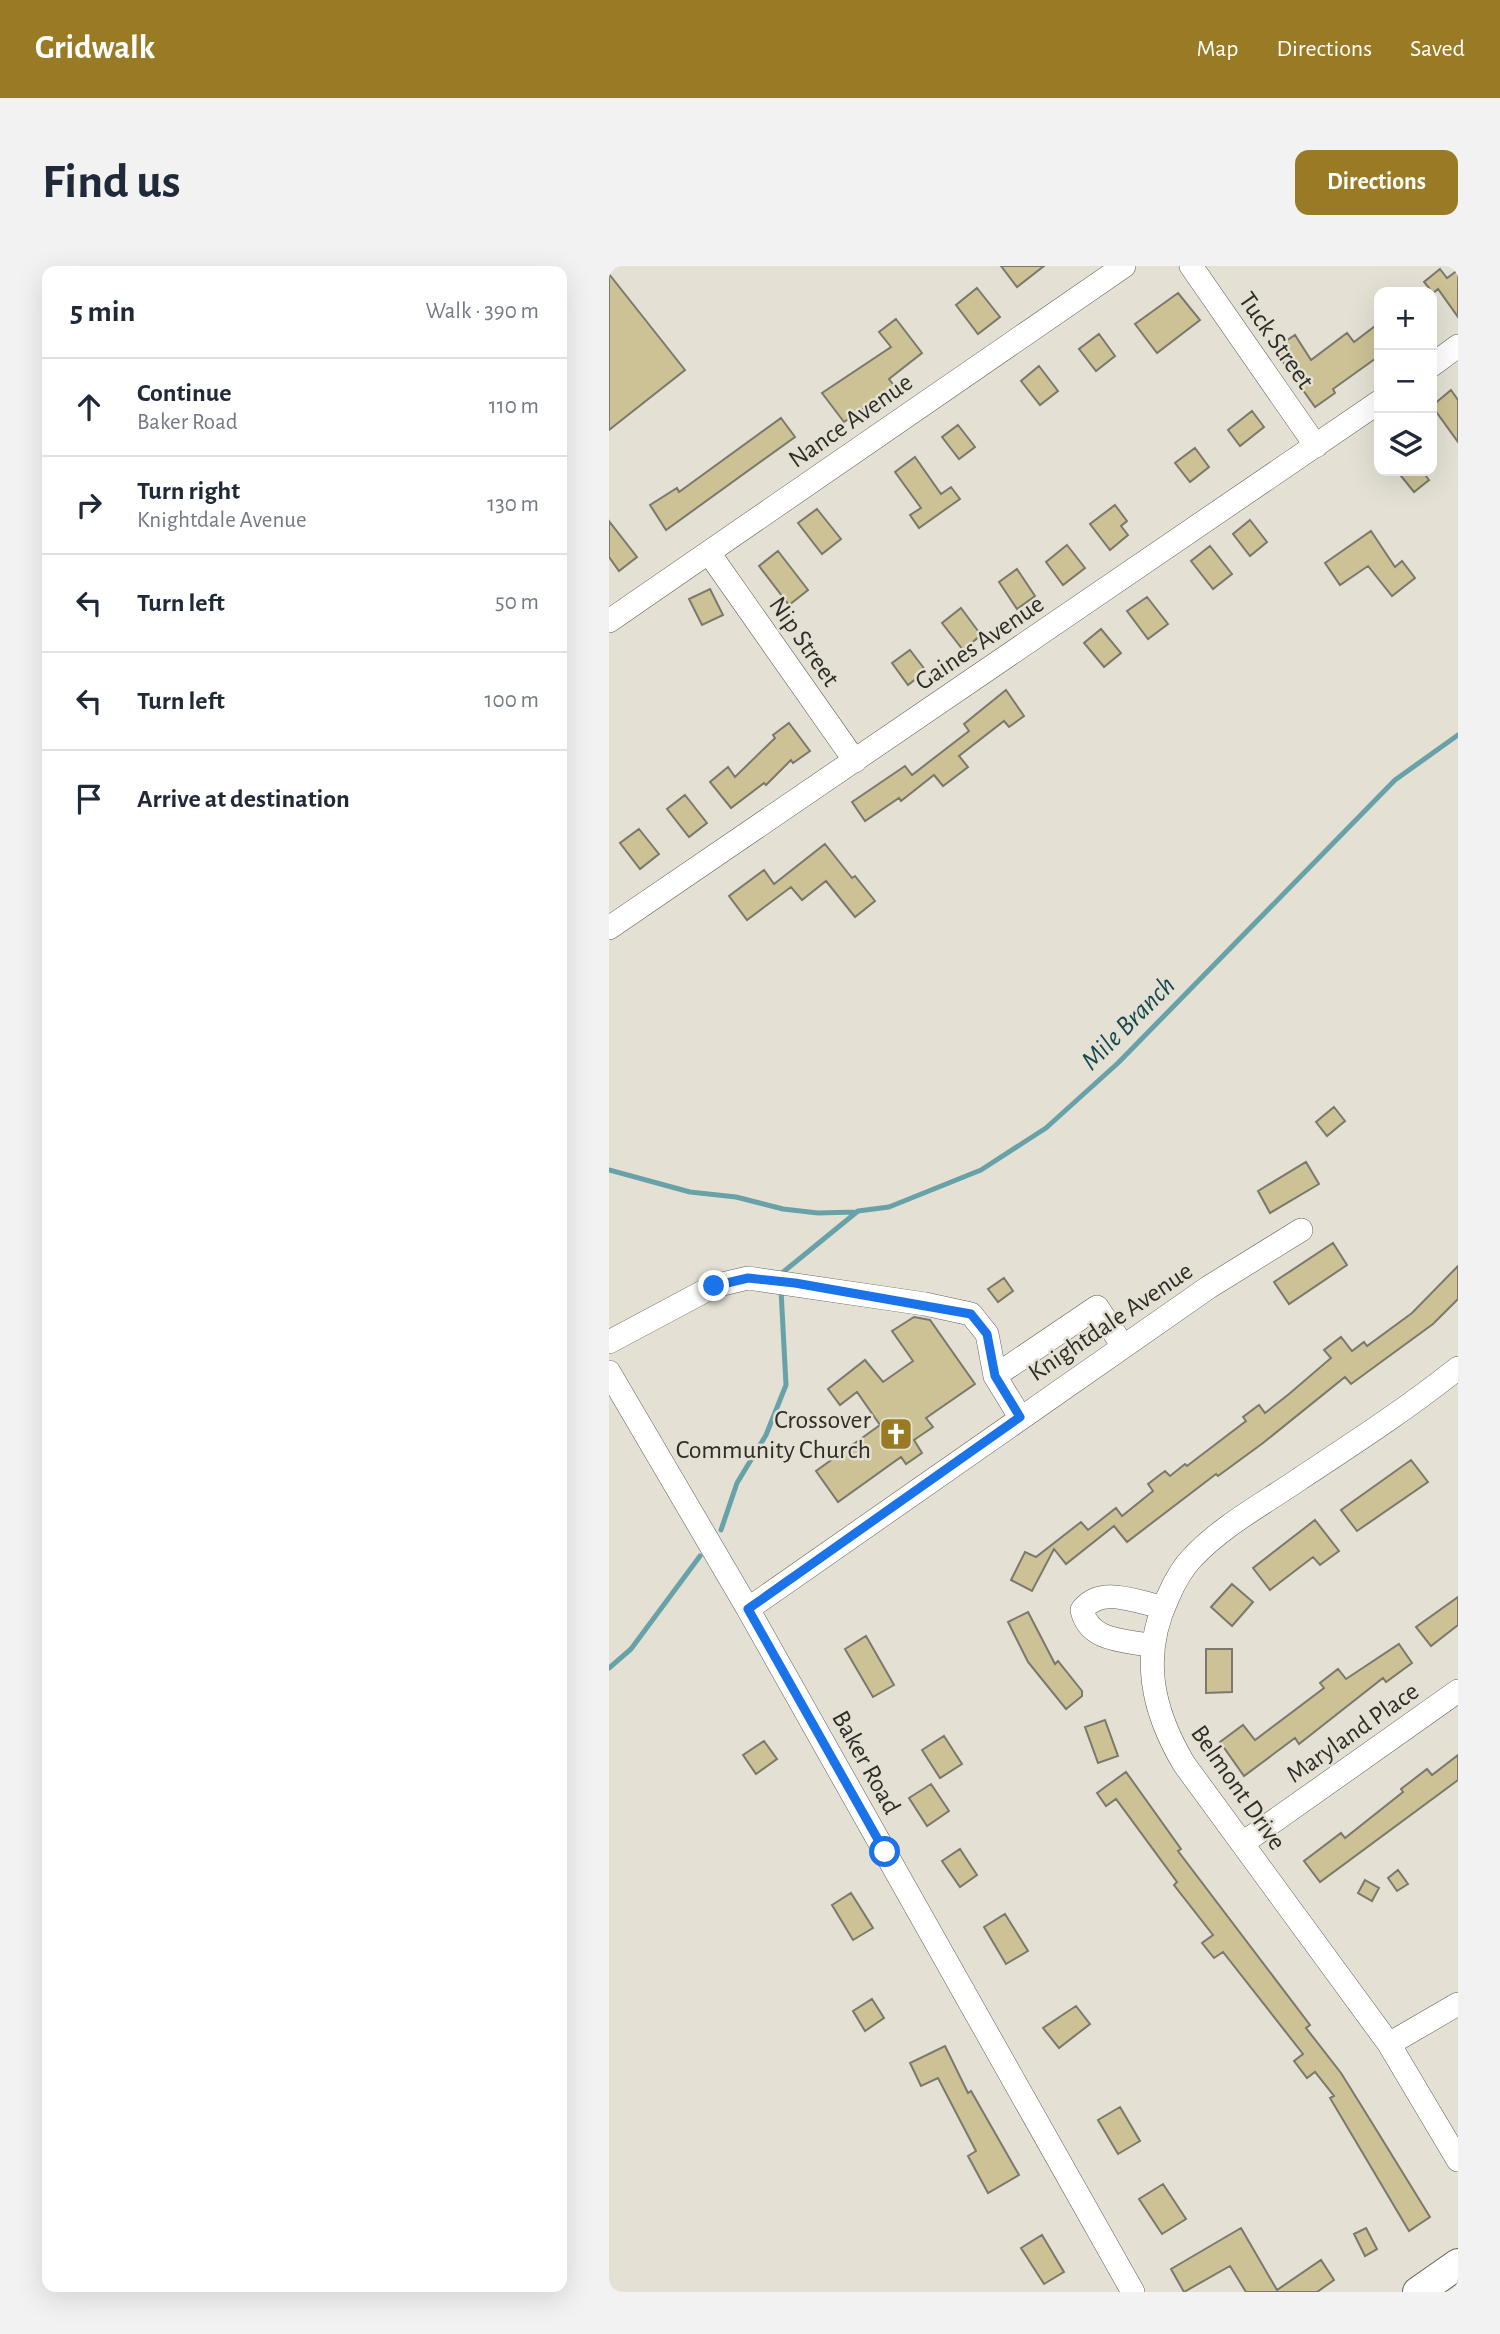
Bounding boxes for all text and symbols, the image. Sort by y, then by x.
text: Gridwalk [35,32,155,65]
text: Map [1196,37,1238,61]
text: Directions [1276,37,1372,61]
text: Saved [1410,37,1465,61]
button: Directions [1295,150,1458,215]
text: Find us [42,158,181,207]
street label: Tuck Street [1234,287,1319,394]
map controls [1374,287,1437,476]
button: + [1374,287,1437,350]
text: 5 min [70,297,135,327]
text: Walk · 390 m [425,300,539,323]
button: − [1374,350,1437,413]
street label: Nance Avenue [784,369,917,473]
text: Continue [137,380,232,406]
icon: ahead [70,388,108,426]
text: 110 m [489,395,539,418]
text: Baker Road [137,411,238,434]
button: layers [1374,413,1437,476]
text: Turn right [137,478,240,504]
icon: right [70,486,108,524]
text: 130 m [487,493,539,516]
text: Knightdale Avenue [137,509,307,532]
icon: left [70,584,108,622]
text: Turn left [137,590,225,616]
street label: Gaines Avenue [911,590,1048,695]
text: 50 m [495,591,539,614]
street label: Nip Street [764,592,844,691]
icon: left [70,682,108,720]
text: Turn left [137,688,225,714]
text: 100 m [485,689,539,712]
icon: arrive [70,780,108,818]
text: Arrive at destination [137,786,350,812]
water label: Mile Branch [1076,971,1181,1076]
street label: Knightdale Avenue [1024,1257,1197,1386]
route end [698,1270,729,1301]
place label: Crossover Community Church [676,1407,872,1463]
church icon: Crossover Community Church [877,1415,915,1453]
street label: Maryland Place [1282,1678,1424,1788]
street label: Baker Road [827,1706,905,1819]
street label: Belmont Drive [1186,1721,1291,1855]
route start [869,1836,900,1867]

